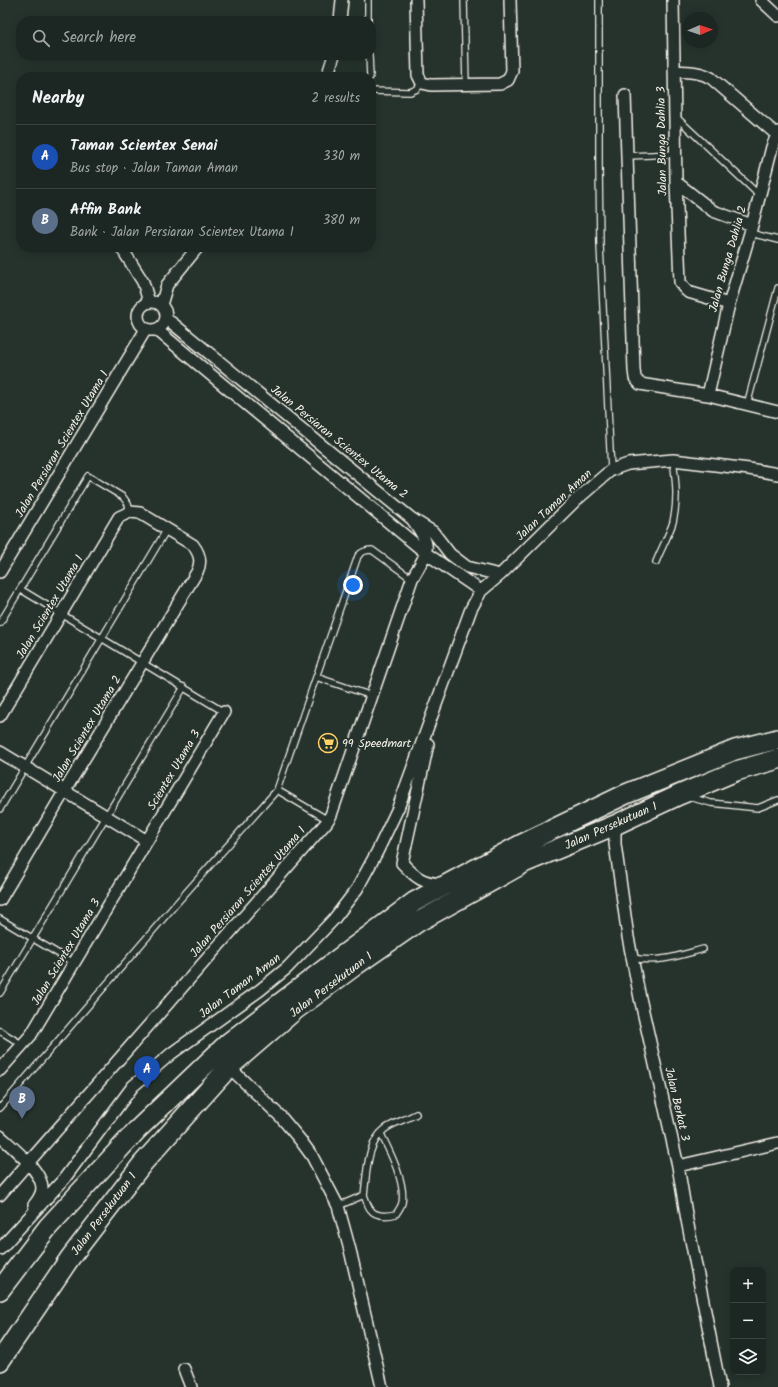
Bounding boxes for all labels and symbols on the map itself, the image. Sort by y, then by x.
north arrow [682,12,718,48]
street label: Jalan Bunga Dahlia 3 [652,86,672,196]
street label: Jalan Bunga Dahlia 2 [704,203,752,314]
street label: Jalan Persiaran Scientex Utama 1 [10,367,114,521]
street label: Jalan Persiaran Scientex Utama 2 [266,380,412,504]
street label: Jalan Taman Aman [512,465,596,545]
street label: Jalan Scientex Utama 1 [11,551,89,663]
your location [343,575,363,595]
street label: Jalan Scientex Utama 2 [47,672,127,786]
street label: Scientex Utama 3 [143,726,206,814]
supermarket icon: 99 Speedmart [317,732,339,754]
place label: 99 Speedmart [342,734,412,753]
street label: Jalan Persekutuan 1 [562,797,661,855]
street label: Jalan Persiaran Scientex Utama 1 [185,822,311,962]
street label: Jalan Scientex Utama 3 [27,895,106,1009]
street label: Jalan Persekutuan 1 [285,947,377,1023]
street label: Jalan Taman Aman [195,949,285,1023]
pin: A [134,1056,160,1089]
street label: Jalan Berkat 3 [659,1065,695,1143]
pin: B [9,1086,35,1119]
street label: Jalan Persekutuan 1 [66,1168,142,1260]

